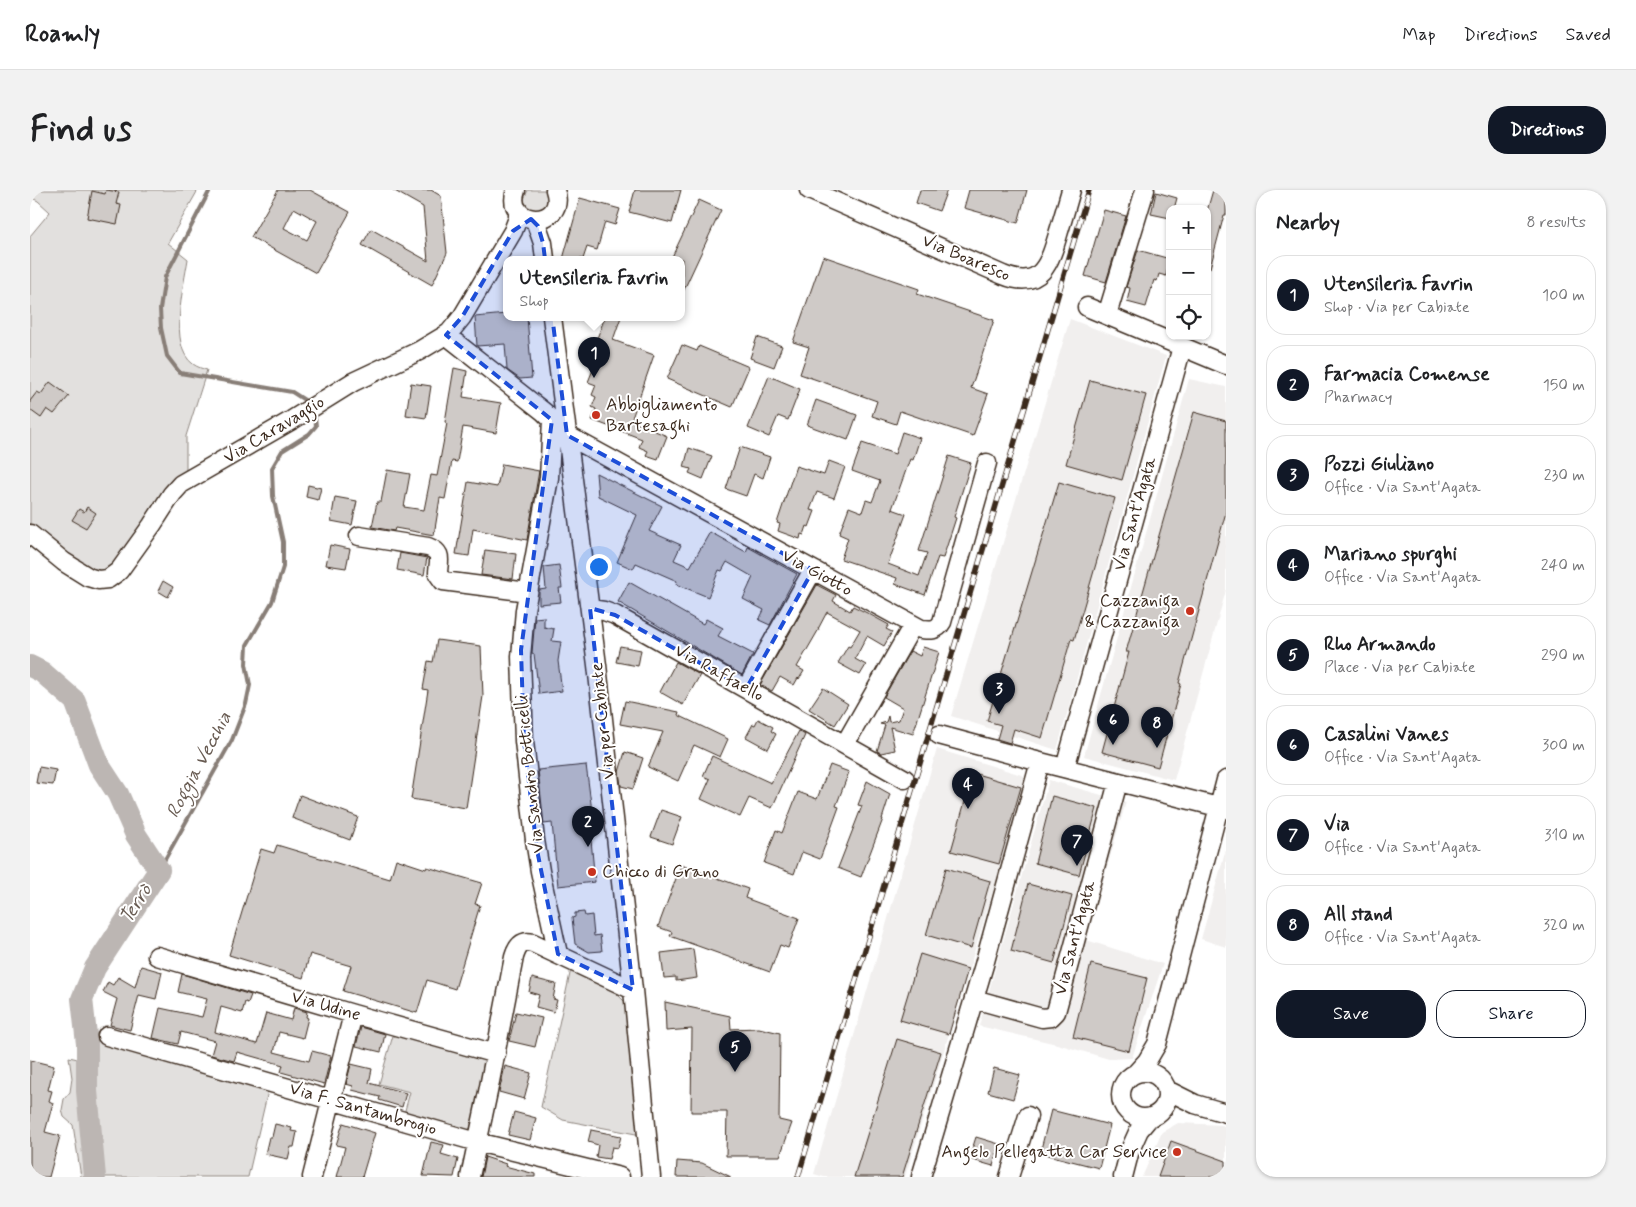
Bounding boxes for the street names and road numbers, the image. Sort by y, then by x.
street label: Via Boaresco [918,229,1014,287]
street label: Via Caravaggio [219,390,330,471]
street label: Via Sant'Agata [1107,454,1163,574]
street label: Via Giotto [777,544,857,602]
street label: Via Raffaello [670,639,768,707]
street label: Via per Cabiate [585,661,621,780]
street label: Via Sandro Botticelli [510,693,550,855]
street label: Via Sant'Agata [1048,878,1102,998]
street label: Via Udine [289,985,363,1027]
street label: Via F. Santambrogio [287,1076,439,1142]

